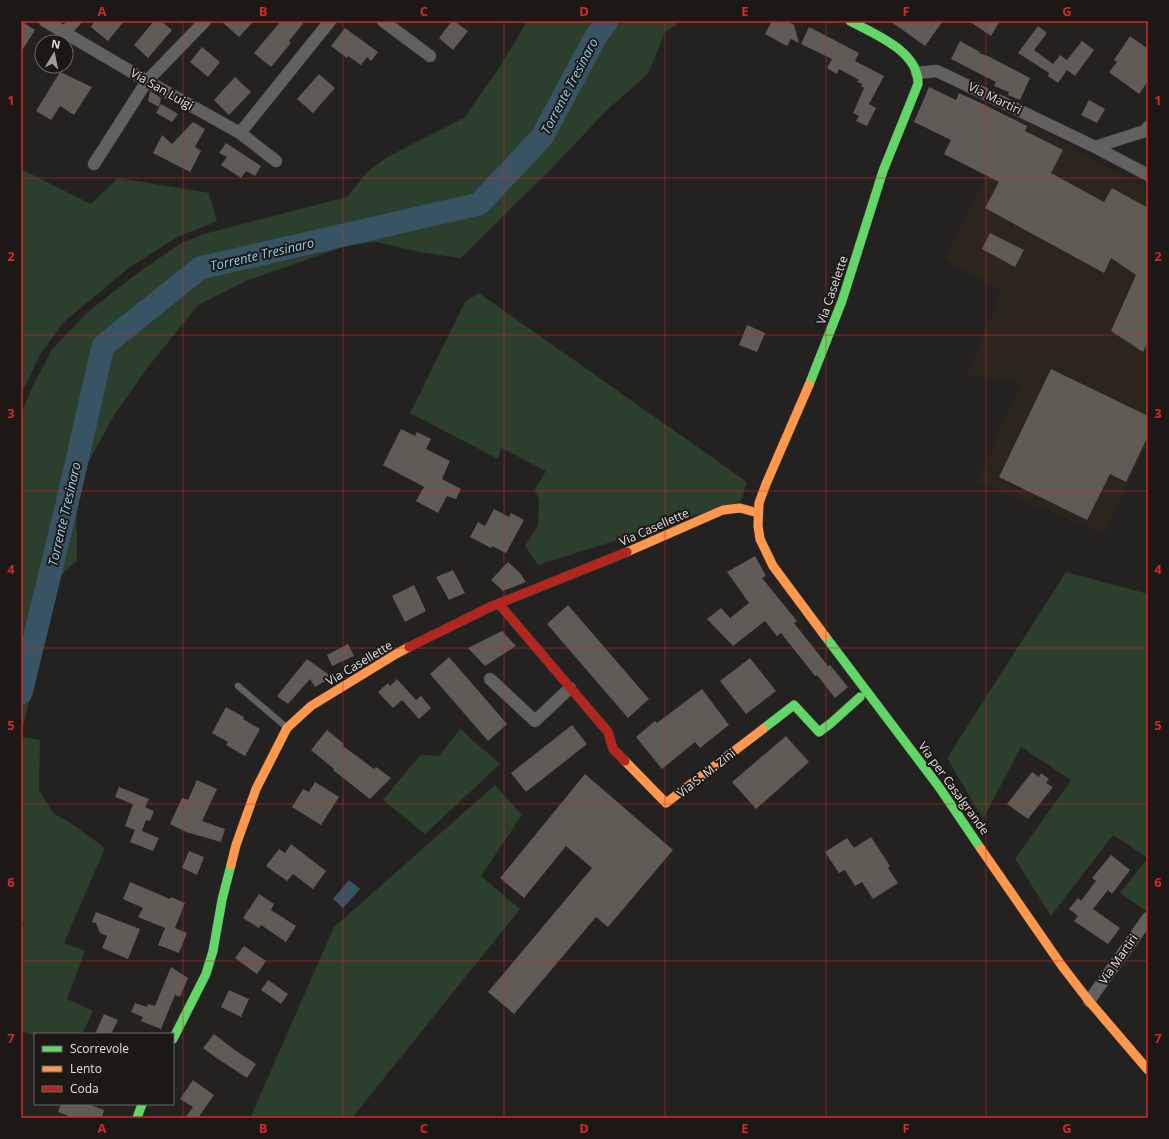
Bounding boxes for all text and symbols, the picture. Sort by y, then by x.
text: A [98,2,107,20]
text: B [259,2,268,20]
text: C [420,2,428,20]
text: D [579,2,589,20]
text: E [741,2,749,20]
text: F [902,2,910,20]
text: G [1062,2,1072,20]
north arrow [34,34,74,74]
text: N [50,35,62,52]
water label: Torrente Tresinaro [536,35,602,137]
street label: Via San Luigi [127,64,197,114]
street label: Via Martiri [965,78,1025,118]
text: 1 [7,91,15,109]
text: 1 [1154,91,1162,109]
water label: Torrente Tresinaro [208,233,316,275]
text: 2 [7,247,15,265]
text: 2 [1154,247,1162,265]
street label: Via Caselette [812,253,852,327]
text: 3 [7,404,15,422]
text: 3 [1154,404,1162,422]
water label: Torrente Tresinaro [43,460,85,568]
street label: Via Casellette [616,504,692,550]
text: 4 [7,560,15,578]
text: 4 [1154,560,1162,578]
street label: Via Casellette [323,636,396,690]
text: 5 [7,716,15,734]
text: 5 [1154,716,1162,734]
street label: Via per Casalgrande [914,738,994,838]
street label: Via S. M. Zini [673,745,739,801]
text: 6 [7,873,15,891]
text: 6 [1154,873,1162,891]
street label: Via Martiri [1095,931,1141,987]
text: 7 [7,1029,15,1047]
text: 7 [1154,1029,1162,1047]
legend [34,1033,174,1105]
text: Scorrevole [70,1040,129,1057]
text: Lento [70,1060,102,1077]
text: Coda [70,1080,99,1097]
text: A [98,1119,107,1137]
text: B [259,1119,268,1137]
text: C [420,1119,428,1137]
text: D [579,1119,589,1137]
text: E [741,1119,749,1137]
text: F [902,1119,910,1137]
text: G [1062,1119,1072,1137]

